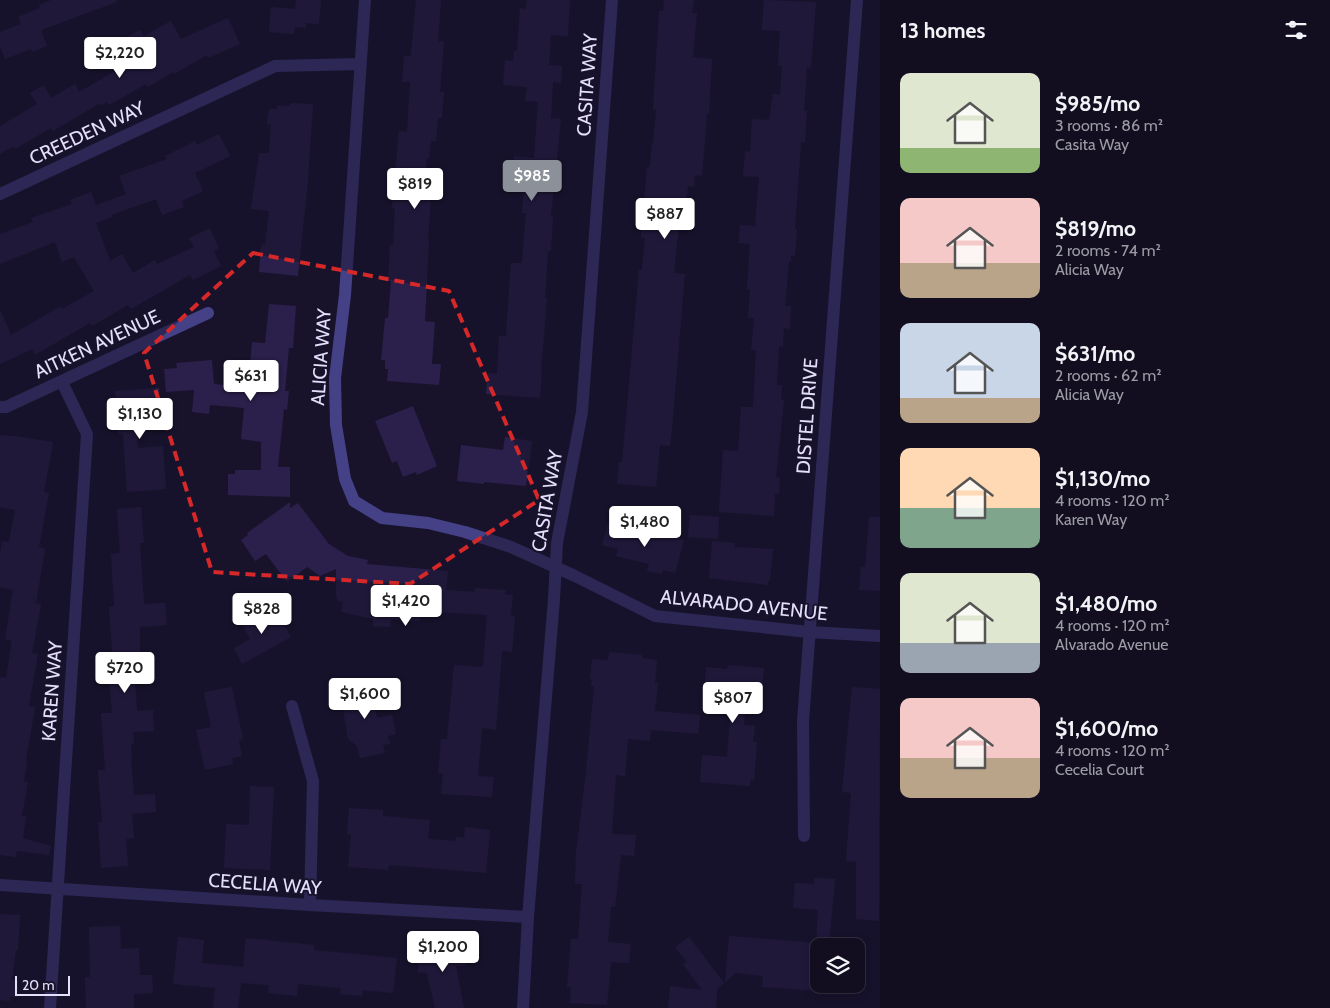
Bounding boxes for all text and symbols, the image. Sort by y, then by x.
icon: filters [1282,16,1310,44]
text: 13 homes [900,18,985,43]
street label: CASITA WAY [572,33,602,137]
pin: $2,220 [79,36,161,79]
text: $2,220 [95,43,145,62]
text: $985/mo [1055,91,1140,116]
icon: home [940,93,1000,153]
street label: CREEDEN WAY [26,96,149,170]
text: 3 rooms · 86 m² [1055,116,1163,135]
text: Casita Way [1055,135,1129,154]
pin: $985 [502,160,562,202]
text: $985 [514,166,550,185]
pin: $819 [385,168,445,210]
text: $819 [398,174,432,193]
pin: $887 [635,198,695,240]
text: $887 [647,204,683,223]
text: $819/mo [1055,216,1136,241]
icon: home [940,218,1000,278]
text: 2 rooms · 74 m² [1055,241,1161,260]
text: Alicia Way [1055,260,1124,279]
street label: AITKEN AVENUE [30,305,164,383]
street label: ALICIA WAY [306,308,336,406]
text: $631/mo [1055,341,1135,366]
icon: home [940,343,1000,403]
street label: DISTEL DRIVE [791,357,823,475]
pin: $631 [221,360,281,402]
text: $631 [235,366,267,385]
text: 2 rooms · 62 m² [1055,366,1162,385]
text: Alicia Way [1055,385,1124,404]
pin: $1,130 [99,398,181,440]
text: $1,130 [118,404,162,423]
street label: CASITA WAY [527,448,567,554]
text: $1,130/mo [1055,466,1150,491]
icon: home [940,468,1000,528]
text: 4 rooms · 120 m² [1055,491,1170,510]
pin: $1,480 [604,506,686,548]
text: Karen Way [1055,510,1127,529]
text: $1,480 [620,512,670,531]
pin: $1,420 [365,584,447,627]
street label: ALVARADO AVENUE [659,585,829,625]
text: $1,420 [382,591,430,610]
text: $1,480/mo [1055,591,1157,616]
pin: $828 [232,592,292,635]
icon: home [940,593,1000,653]
text: $828 [243,599,281,618]
text: 4 rooms · 120 m² [1055,616,1170,635]
text: Alvarado Avenue [1055,635,1169,654]
street label: KAREN WAY [37,640,67,742]
pin: $720 [95,652,155,694]
text: $720 [106,658,144,677]
pin: $1,600 [324,678,406,720]
pin: $807 [703,682,763,724]
text: $1,600 [340,684,390,703]
text: $807 [714,688,752,707]
text: $1,600/mo [1055,716,1158,741]
icon: home [940,718,1000,778]
text: 4 rooms · 120 m² [1055,741,1170,760]
text: Cecelia Court [1055,760,1144,779]
street label: CECELIA WAY [208,869,322,899]
pin: $1,200 [402,930,484,973]
text: $1,200 [418,937,468,956]
map controls [810,938,865,993]
button: layers [810,938,865,993]
scale bar [15,973,70,996]
text: 20 m [22,976,55,994]

